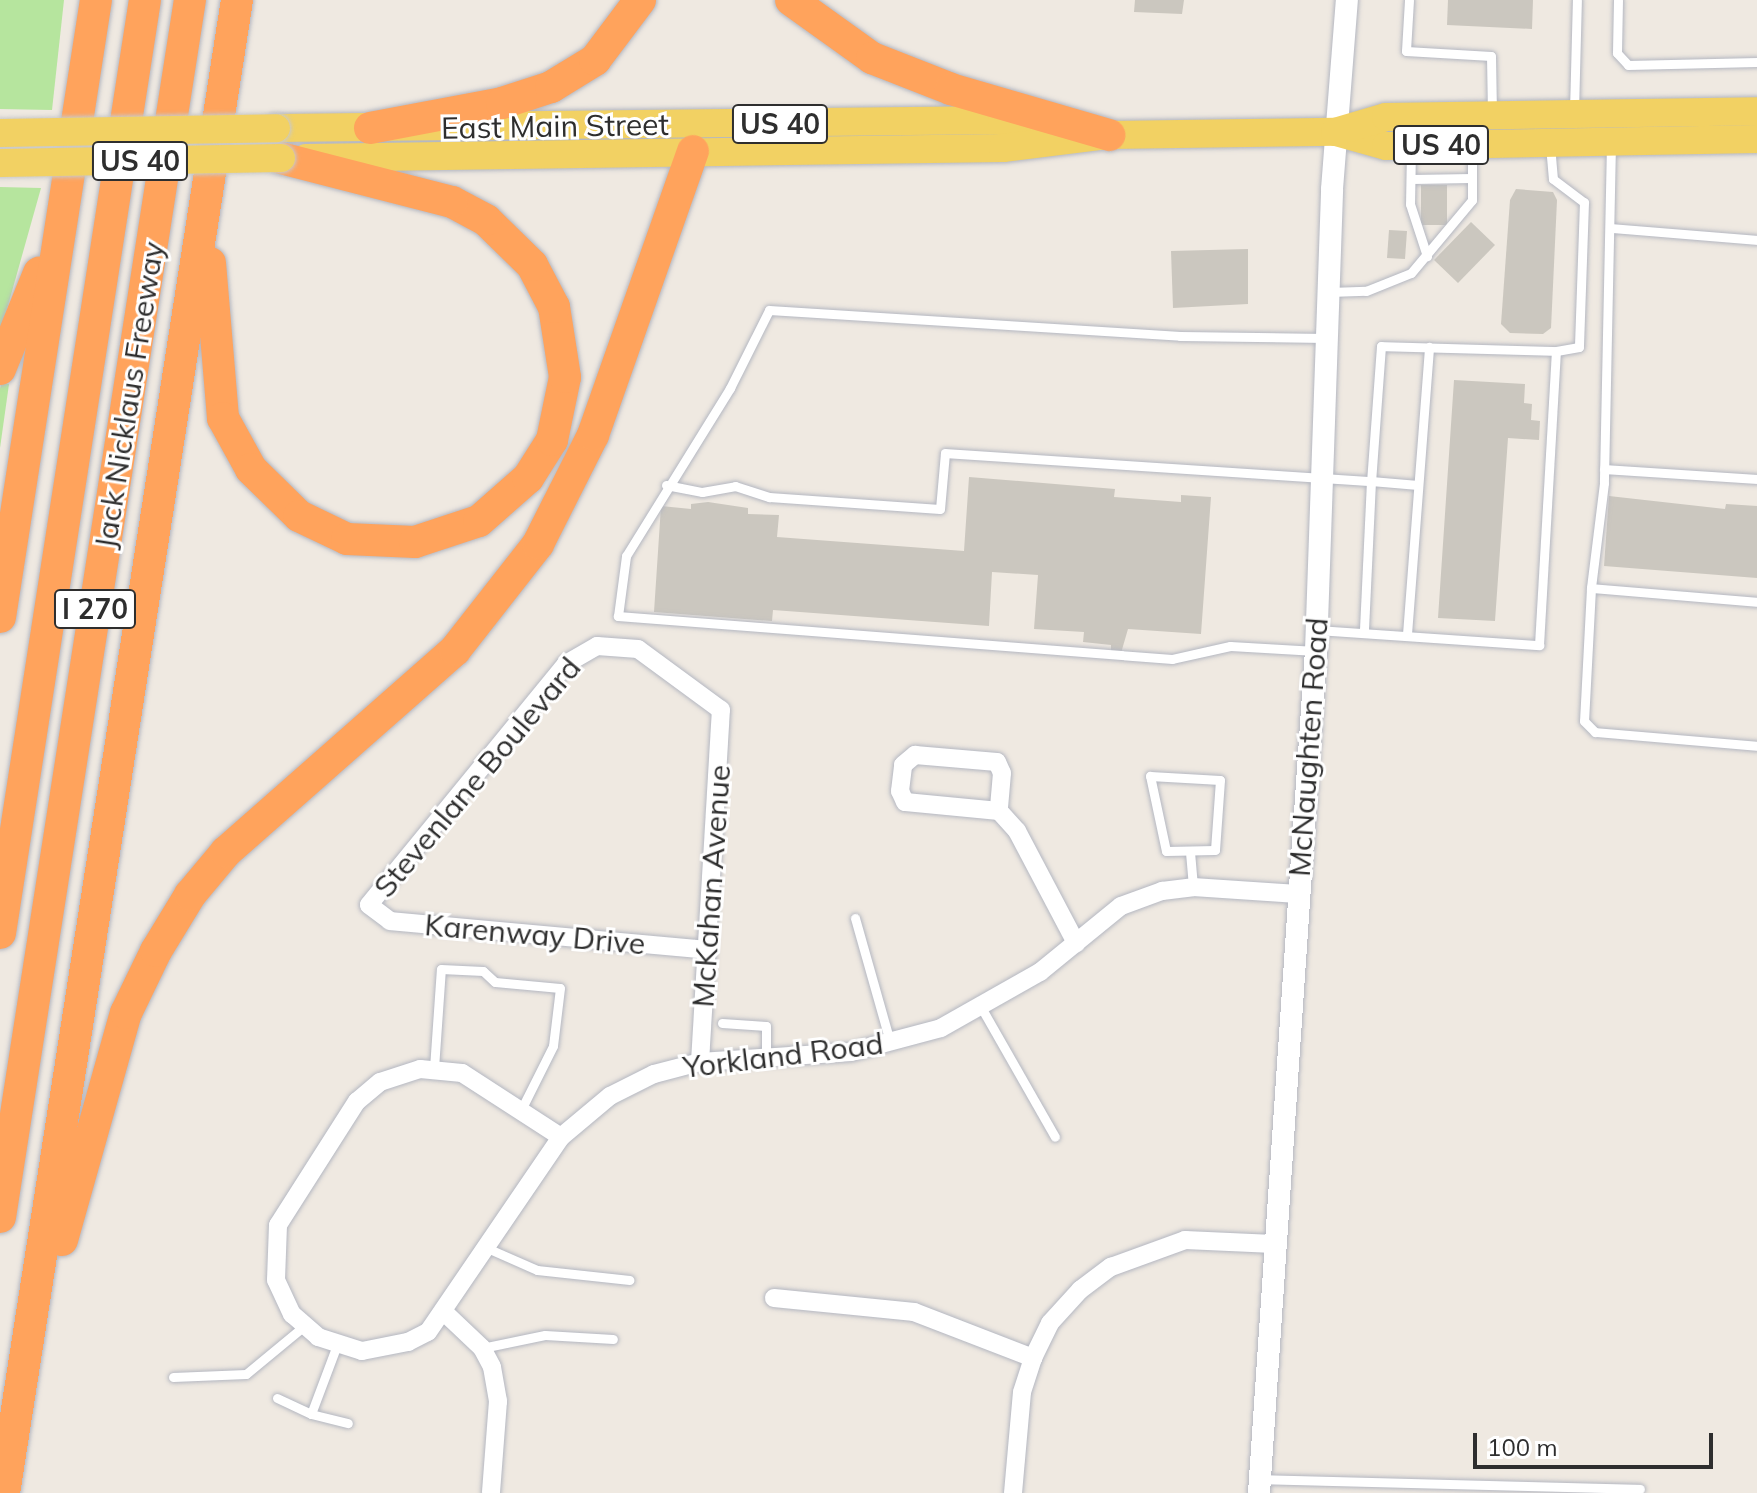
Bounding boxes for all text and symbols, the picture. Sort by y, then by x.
road number: US 40 [730,100,830,148]
street label: East Main Street [441,106,669,146]
road number: US 40 [1391,121,1491,169]
road number: US 40 [90,137,190,185]
street label: Jack Nicklaus Freeway [87,239,171,551]
road number: I 270 [53,585,137,633]
street label: McNaughten Road [1281,616,1335,878]
street label: Stevenlane Boulevard [366,650,588,904]
street label: McKahan Avenue [685,763,737,1009]
street label: Karenway Drive [423,906,647,962]
street label: Yorkland Road [681,1025,885,1085]
scale bar [1477,1417,1717,1467]
text: 100 m [1487,1432,1558,1462]

